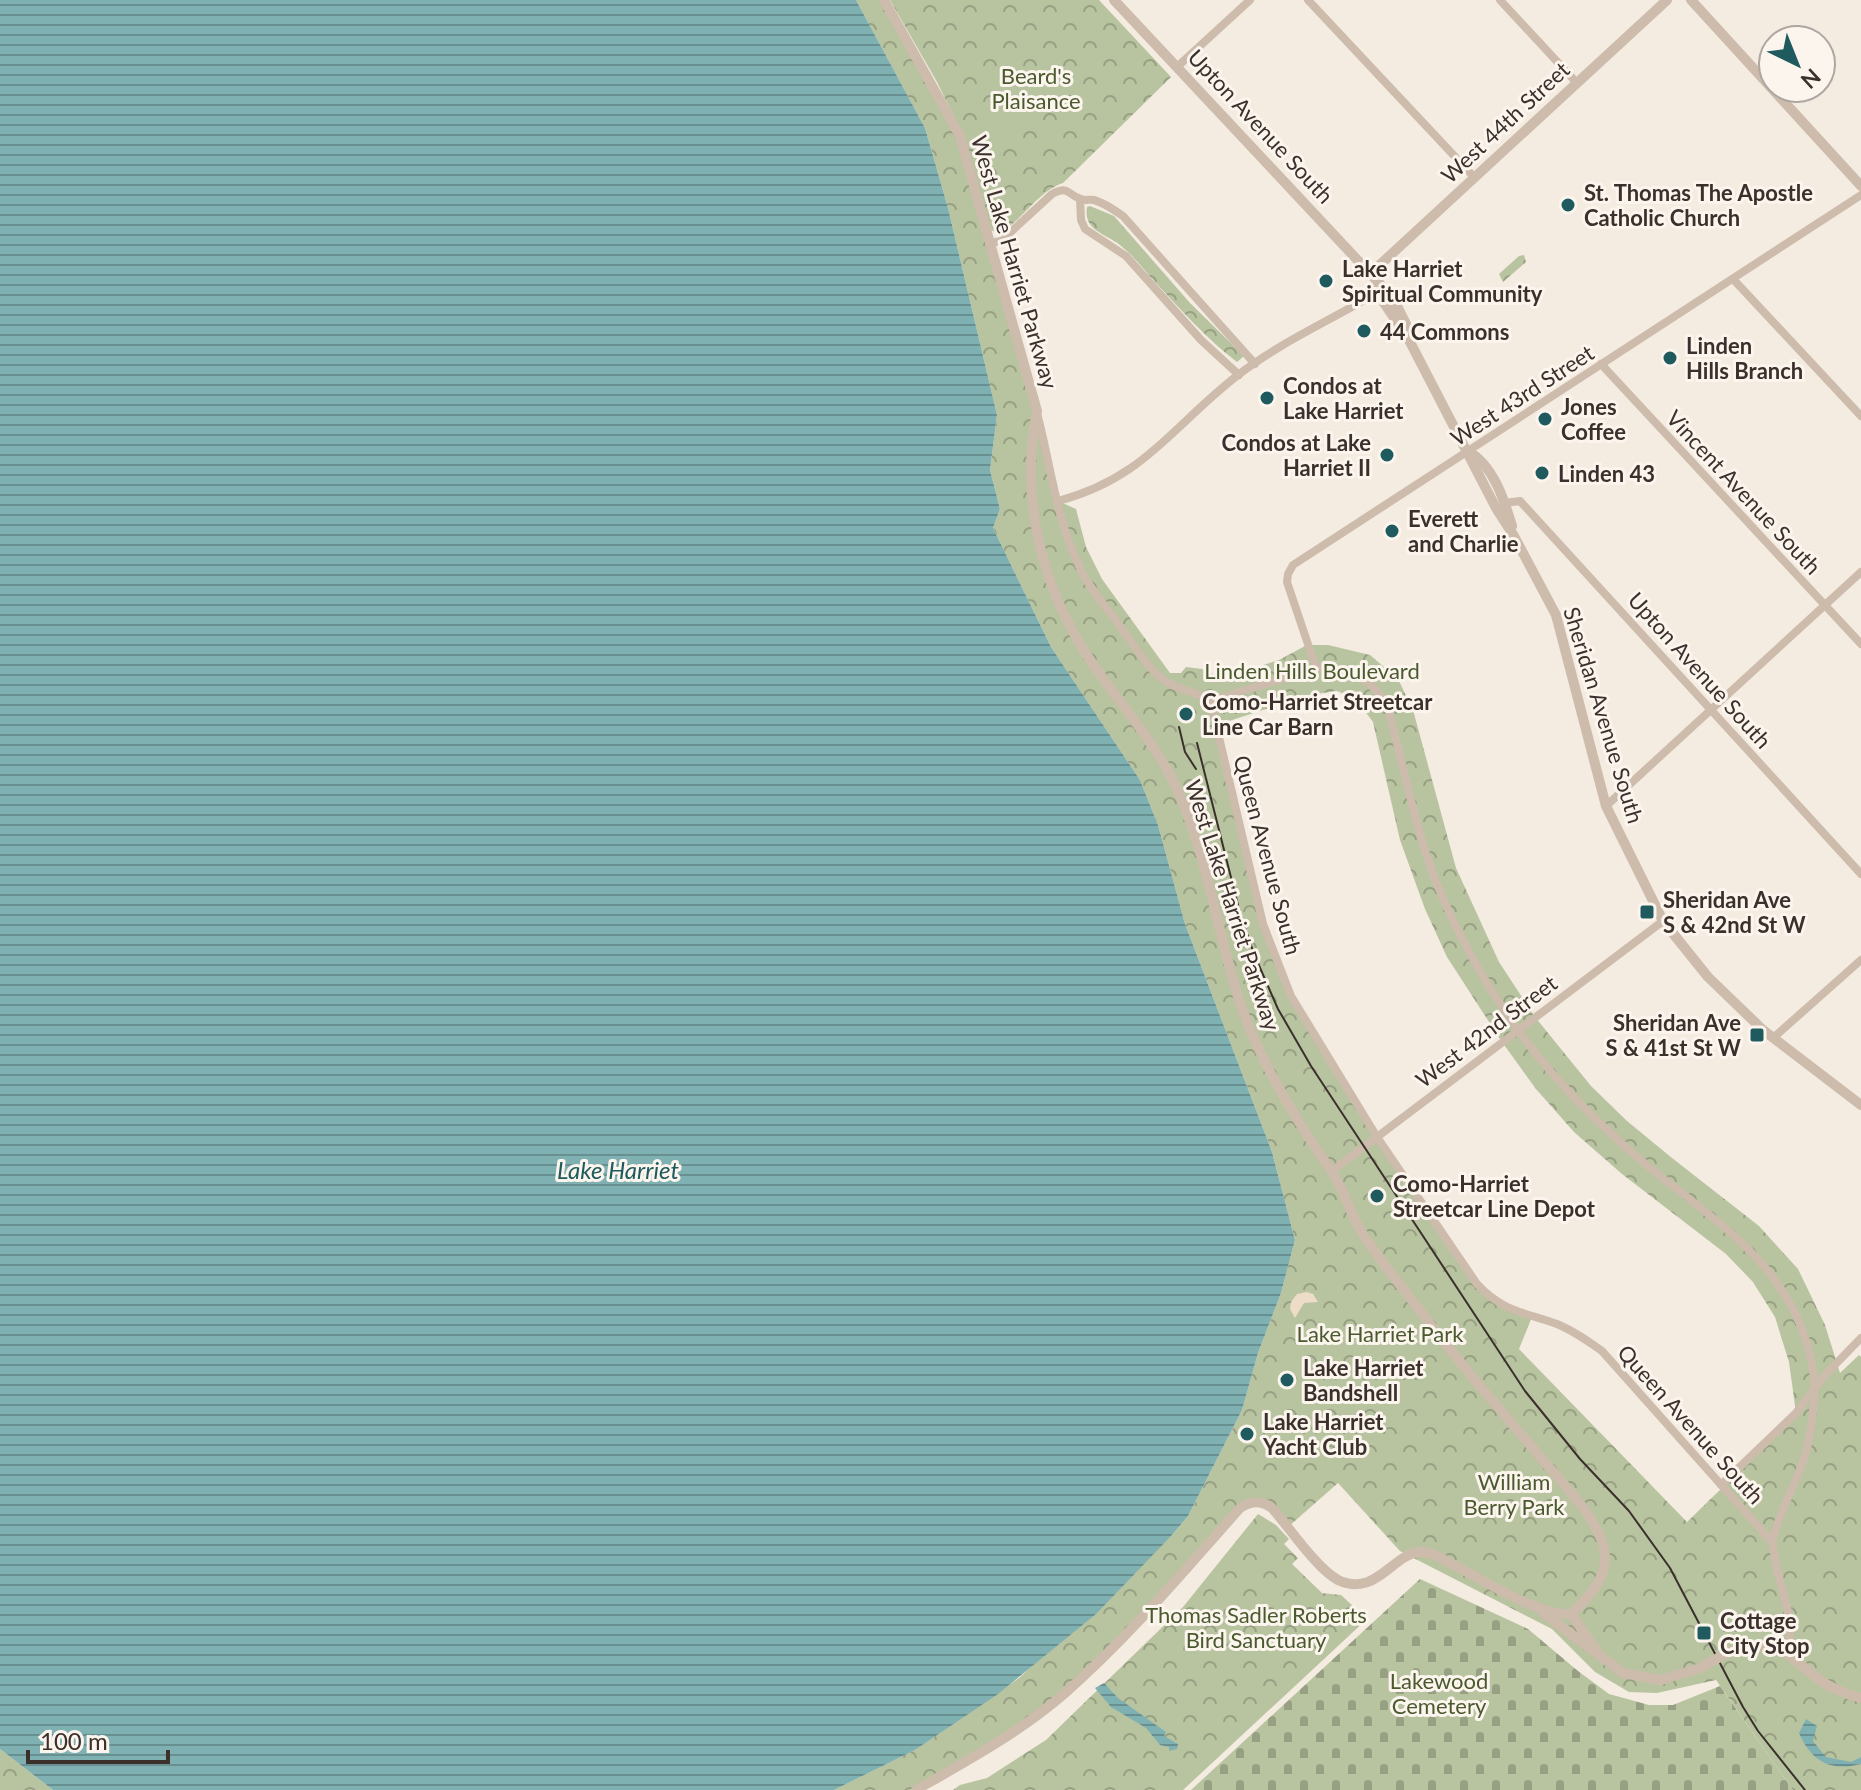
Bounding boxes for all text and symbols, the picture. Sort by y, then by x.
north arrow [1757,24,1837,104]
street label: Upton Avenue South [1183,43,1339,209]
street label: West 44th Street [1435,56,1575,188]
park label: Beard's Plaisance [991,62,1081,114]
text: N [1796,63,1826,95]
street label: West Lake Harriet Parkway [966,132,1064,392]
place label: St. Thomas The Apostle Catholic Church [1584,179,1813,231]
marker: St. Thomas The Apostle Catholic Church [1559,196,1577,214]
place label: Lake Harriet Spiritual Community [1342,255,1543,307]
marker: Lake Harriet Spiritual Community [1317,272,1335,290]
place label: 44 Commons [1380,318,1509,345]
marker: 44 Commons [1355,322,1373,340]
place label: Linden Hills Branch [1686,332,1803,384]
street label: West 43rd Street [1445,339,1599,451]
marker: Linden Hills Branch [1661,349,1679,367]
place label: Condos at Lake Harriet [1283,372,1404,424]
marker: Condos at Lake Harriet [1258,389,1276,407]
place label: Jones Coffee [1561,393,1626,445]
street label: Vincent Avenue South [1661,404,1827,580]
marker: Jones Coffee [1536,410,1554,428]
place label: Condos at Lake Harriet II [1221,429,1371,481]
marker: Condos at Lake Harriet II [1378,446,1396,464]
place label: Linden 43 [1558,460,1655,487]
marker: Linden 43 [1533,464,1551,482]
place label: Everett and Charlie [1408,505,1519,557]
marker: Everett and Charlie [1383,522,1401,540]
street label: Upton Avenue South [1623,586,1777,754]
street label: Sheridan Avenue South [1558,604,1650,826]
park label: Linden Hills Boulevard [1204,657,1420,684]
place label: Como-Harriet Streetcar Line Car Barn [1202,688,1433,740]
marker: Como-Harriet Streetcar Line Car Barn [1177,705,1195,723]
street label: Queen Avenue South [1228,752,1308,958]
street label: West Lake Harriet Parkway [1180,776,1287,1034]
place label: Sheridan Ave S & 42nd St W [1663,886,1806,938]
marker: Sheridan Ave S & 42nd St W [1638,903,1656,921]
street label: West 42nd Street [1410,969,1562,1093]
place label: Sheridan Ave S & 41st St W [1606,1009,1741,1061]
marker: Sheridan Ave S & 41st St W [1748,1026,1766,1044]
water label: Lake Harriet [557,1155,679,1184]
place label: Como-Harriet Streetcar Line Depot [1393,1170,1596,1222]
marker: Como-Harriet Streetcar Line Depot [1368,1187,1386,1205]
park label: Lake Harriet Park [1297,1320,1464,1347]
street label: Queen Avenue South [1612,1339,1770,1509]
place label: Lake Harriet Bandshell [1303,1354,1424,1406]
marker: Lake Harriet Bandshell [1278,1371,1296,1389]
place label: Lake Harriet Yacht Club [1262,1408,1384,1460]
marker: Lake Harriet Yacht Club [1238,1425,1256,1443]
park label: William Berry Park [1463,1468,1565,1520]
park label: Thomas Sadler Roberts Bird Sanctuary [1145,1601,1367,1653]
place label: Cottage City Stop [1720,1607,1810,1659]
marker: Cottage City Stop [1695,1624,1713,1642]
park label: Lakewood Cemetery [1390,1667,1488,1719]
scale bar [28,1714,168,1764]
text: 100 m [40,1726,108,1755]

